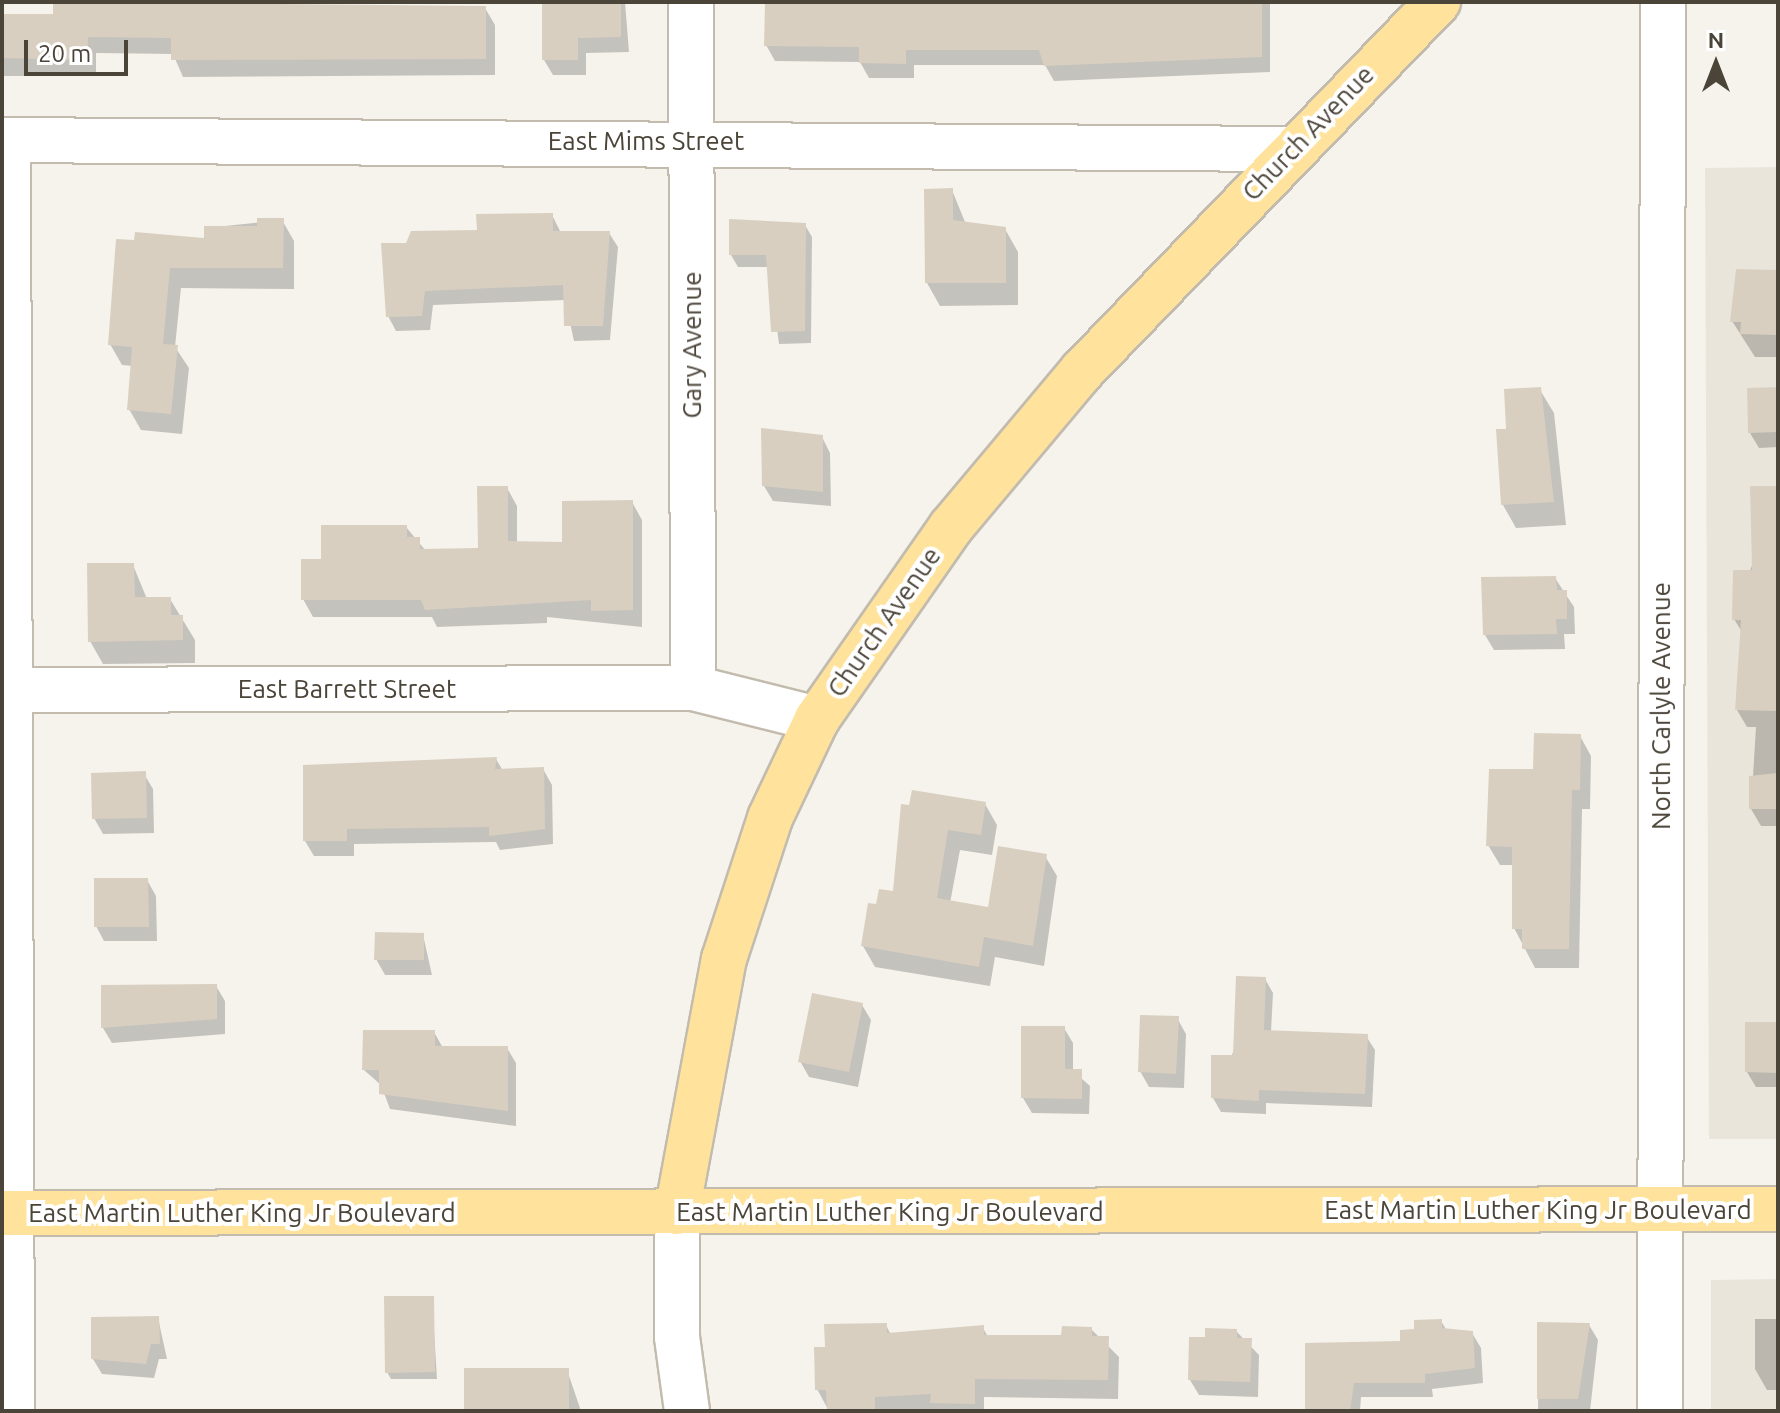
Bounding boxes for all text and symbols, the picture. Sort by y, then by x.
scale bar [28,24,132,74]
north arrow [1676,24,1756,104]
text: N [1708,27,1724,52]
text: 20 m [38,40,91,67]
street label: Church Avenue [1236,59,1380,207]
street label: East Mims Street [548,125,744,157]
street label: Gary Avenue [676,271,708,419]
street label: Church Avenue [821,541,947,703]
street label: North Carlyle Avenue [1645,582,1677,830]
street label: East Barrett Street [238,673,456,705]
street label: East Martin Luther King Jr Boulevard [1324,1194,1752,1226]
street label: East Martin Luther King Jr Boulevard [676,1196,1104,1228]
street label: East Martin Luther King Jr Boulevard [28,1197,456,1229]

